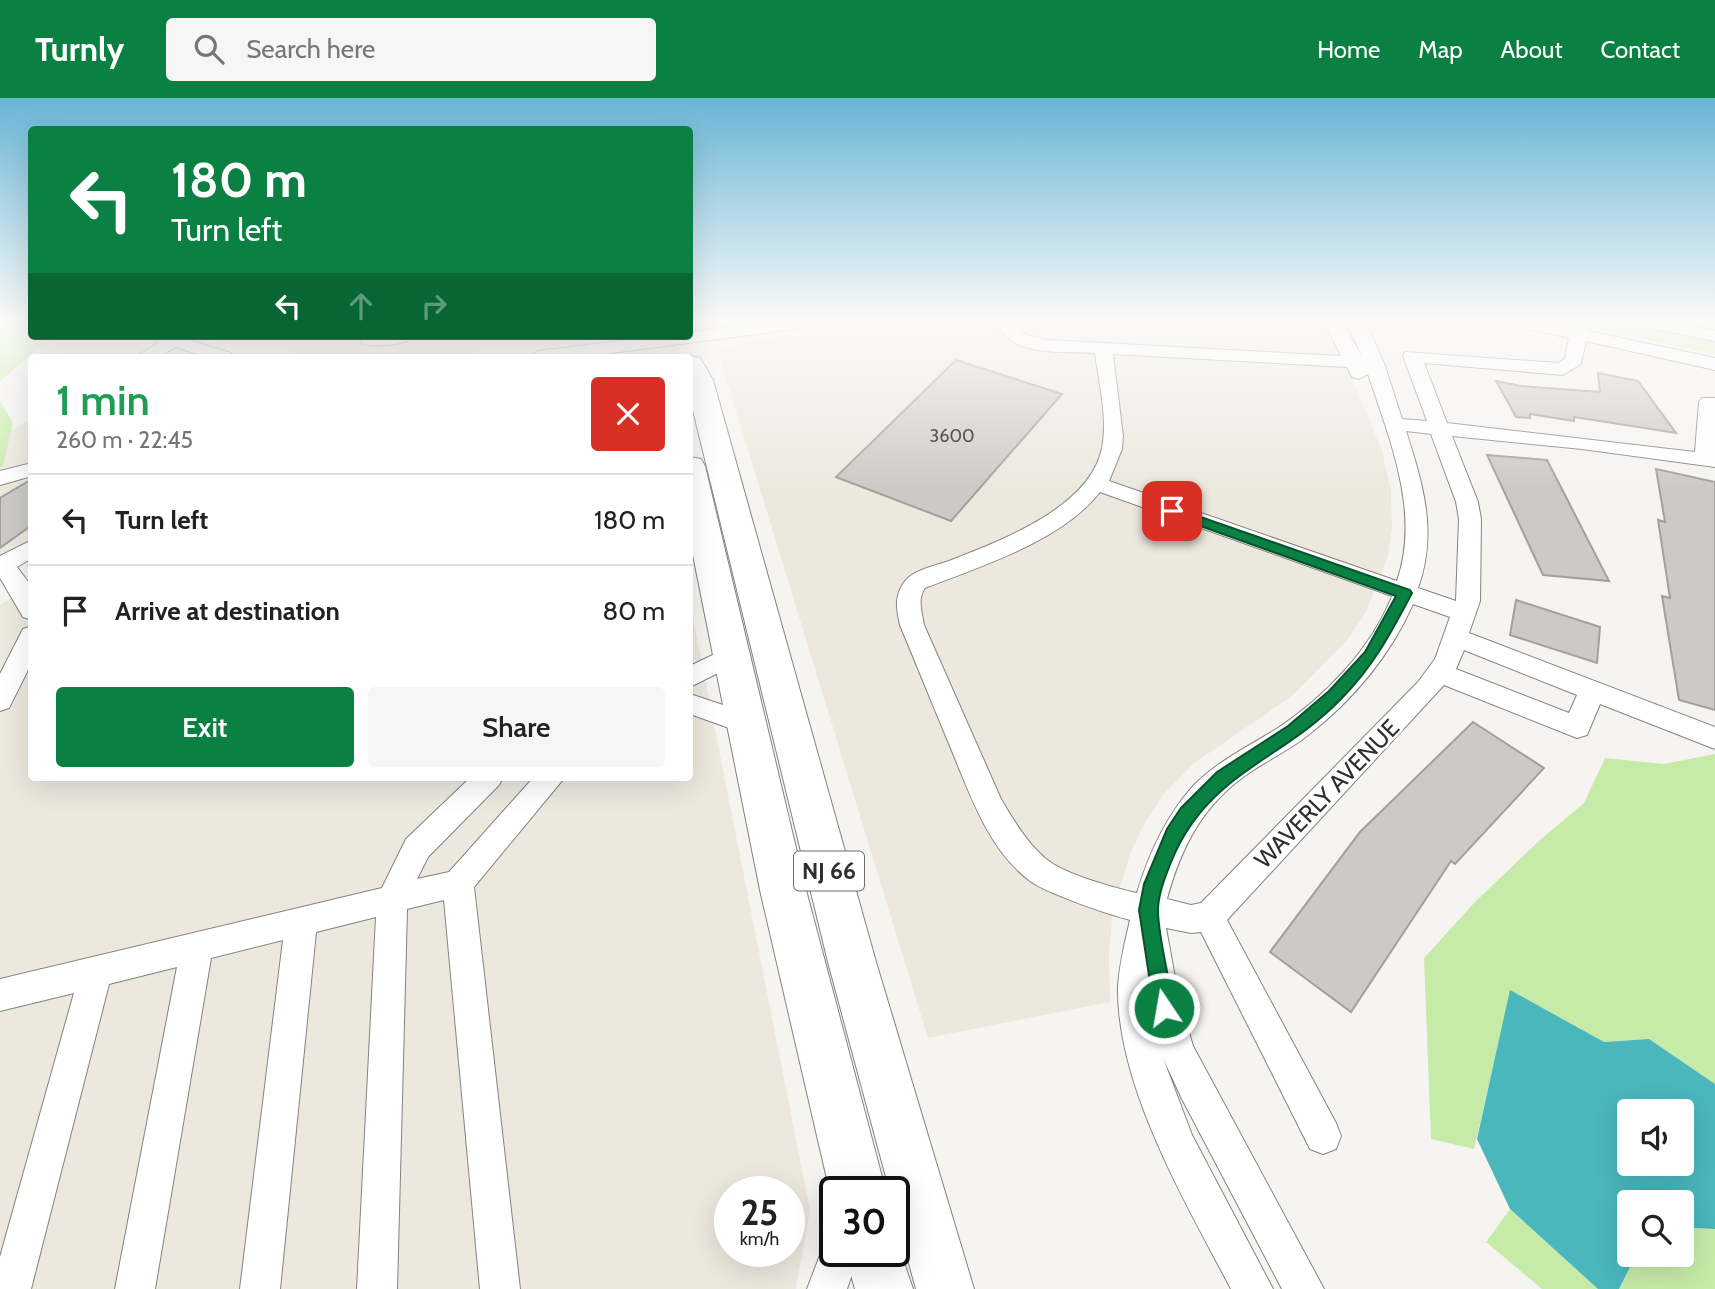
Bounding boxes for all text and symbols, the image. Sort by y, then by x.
search box [166,18,656,81]
text: Turnly [35,29,124,69]
icon: search [190,30,228,68]
text: Search here [246,33,375,65]
text: Home [1317,35,1380,64]
text: Map [1418,35,1463,64]
text: About [1501,35,1563,64]
text: Contact [1601,35,1680,64]
text: 180 m [171,150,307,209]
icon: left [56,154,147,245]
text: Turn left [171,210,282,249]
icon: left [269,287,307,325]
icon: ahead [342,287,380,325]
icon: right [415,287,453,325]
text: 1 min [56,374,150,426]
button: close [591,377,665,451]
house number: 3600 [929,425,975,447]
text: 260 m · 22:45 [56,426,193,454]
pin [1142,481,1202,541]
icon: arrive [1153,492,1191,530]
icon: left [56,501,94,539]
text: Turn left [115,504,208,536]
text: 180 m [594,504,665,536]
icon: arrive [56,592,94,630]
text: Arrive at destination [115,595,340,627]
text: 80 m [602,595,665,627]
button: Exit [56,687,354,767]
button: Share [368,687,665,767]
street label: WAVERLY AVENUE [1248,713,1405,874]
road number: NJ 66 [794,852,864,890]
position arrow [1127,971,1201,1045]
map controls [1617,1099,1694,1267]
button: sound [1617,1099,1694,1176]
speed limit sign: 30 [819,1176,910,1267]
button: search [1617,1190,1694,1267]
text: 25 [741,1191,778,1234]
text: km/h [740,1228,779,1250]

